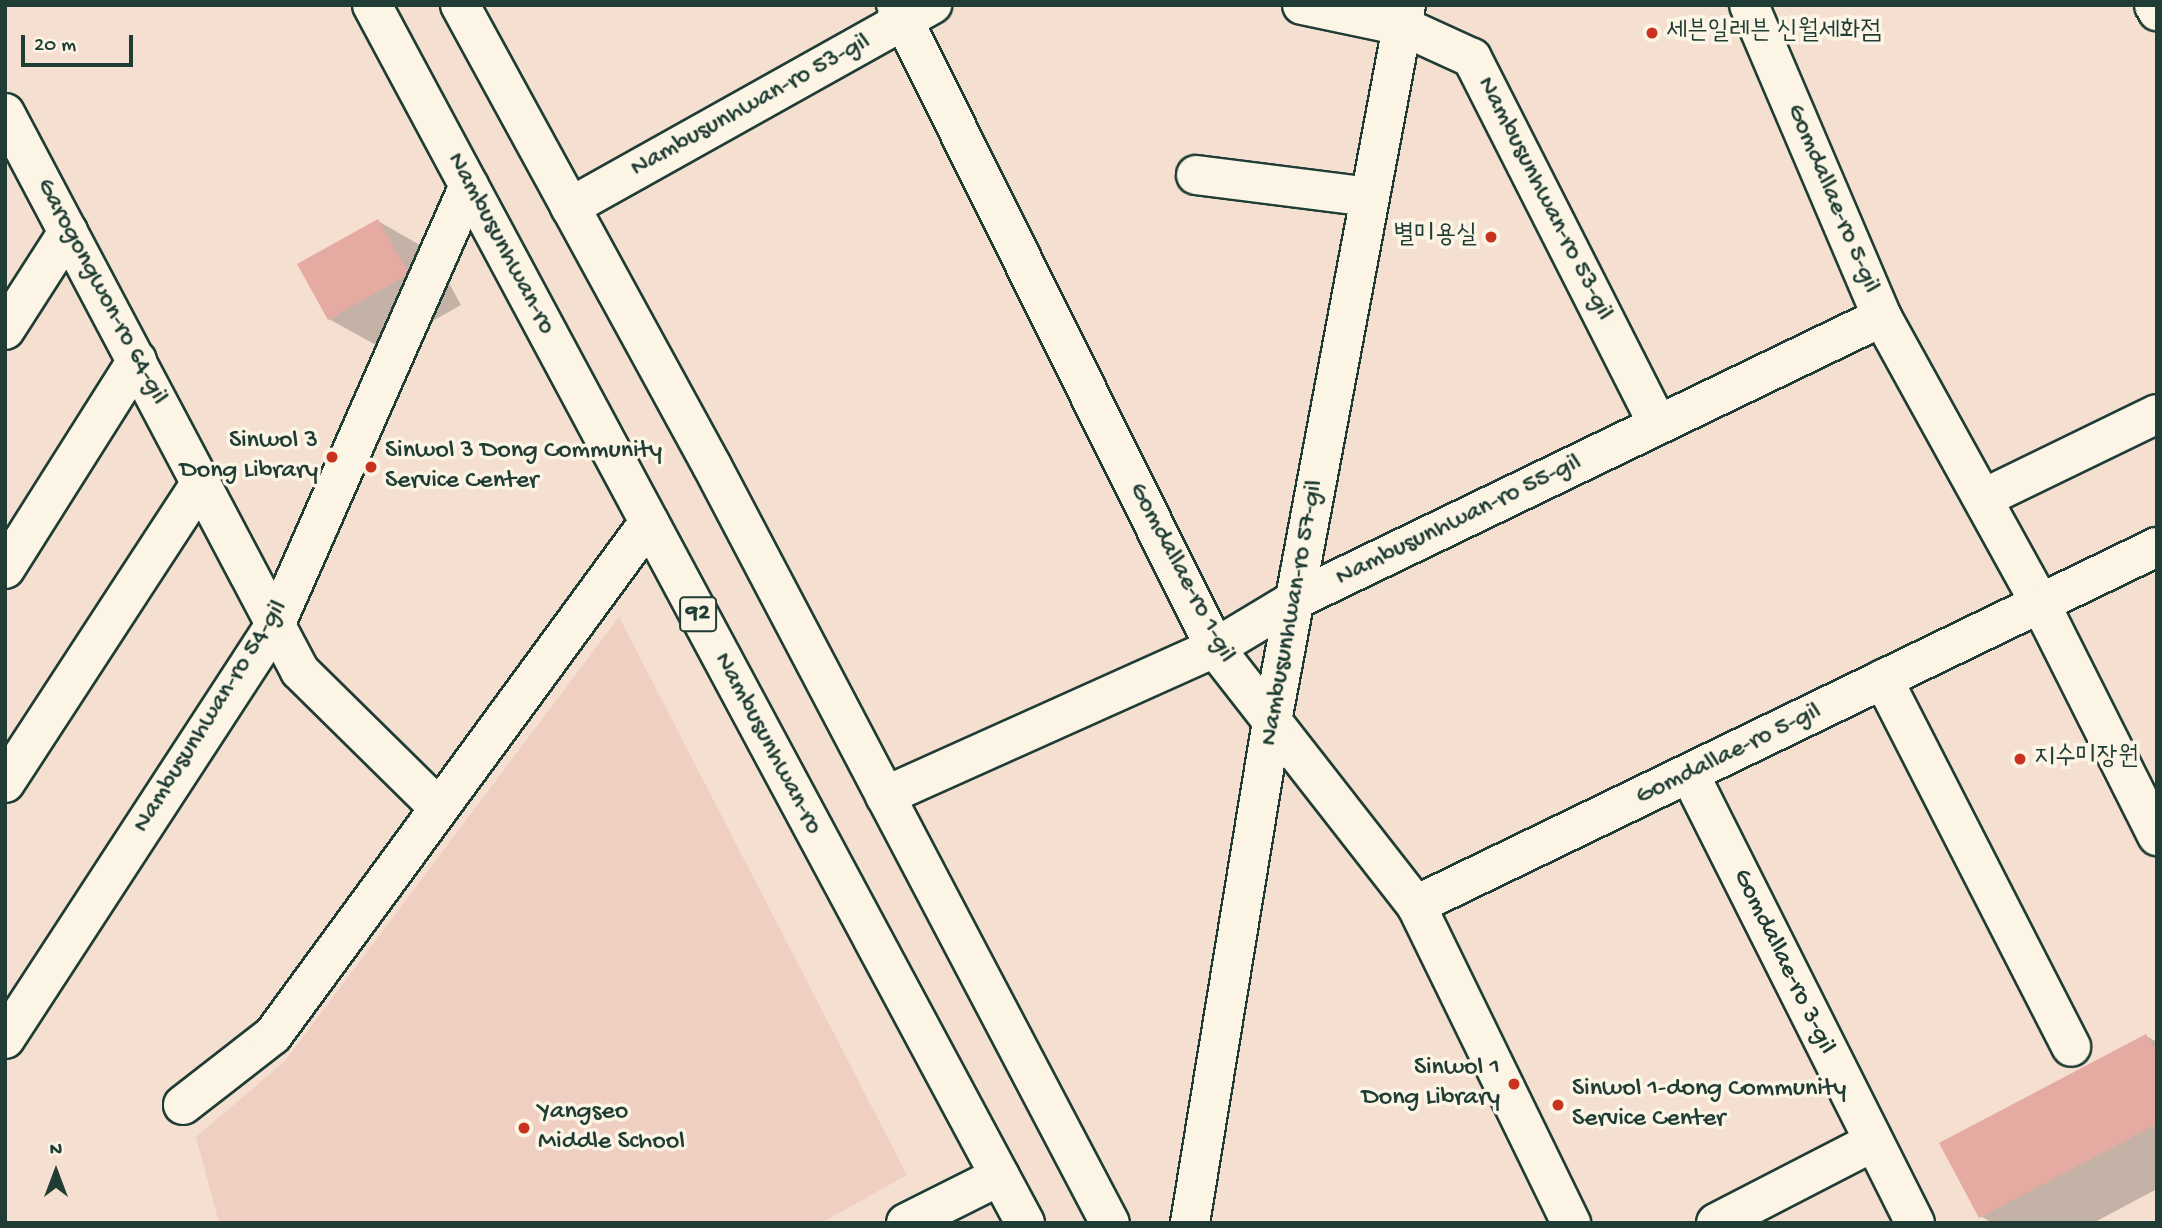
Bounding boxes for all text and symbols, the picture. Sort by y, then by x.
place label: 세븐일레븐 신월세화점 [1666,17,1881,49]
scale bar [24,21,136,65]
marker: 세븐일레븐 신월세화점 [1644,25,1660,41]
street label: Nambusunhwan-ro 53-gil [626,27,876,185]
text: 20 m [34,34,76,59]
street label: Nambusunhwan-ro 53-gil [1469,72,1619,326]
street label: Gomdallae-ro 5-gil [1778,100,1886,298]
street label: Nambusunhwan-ro [439,148,561,340]
street label: Garogongwon-ro 64-gil [28,174,174,410]
place label: 별미용실 [1393,221,1477,253]
marker: 별미용실 [1483,229,1499,245]
place label: Sinwol 3 Dong Library [180,426,318,488]
place label: Sinwol 3 Dong Community Service Center [385,436,662,498]
street label: Nambusunhwan-ro 55-gil [1331,448,1587,594]
marker: Sinwol 3 Dong Library [324,449,340,465]
marker: Sinwol 3 Dong Community Service Center [363,459,379,475]
street label: Gomdallae-ro 1-gil [1120,478,1242,668]
street label: Nambusunhwan-ro 57-gil [1254,478,1332,748]
road number: 92 [679,594,717,634]
street label: Nambusunhwan-ro 54-gil [127,595,295,839]
street label: Nambusunhwan-ro [706,648,828,840]
street label: Gomdallae-ro 5-gil [1631,697,1827,813]
place label: 지수미장원 [2034,743,2139,775]
marker: 지수미장원 [2012,751,2028,767]
street label: Gomdallae-ro 3-gil [1725,864,1841,1060]
place label: Sinwol 1 Dong Library [1362,1053,1500,1114]
place label: Sinwol 1-dong Community Service Center [1572,1074,1846,1136]
marker: Sinwol 1 Dong Library [1506,1076,1522,1092]
place label: Yangseo Middle School [538,1097,685,1158]
marker: Sinwol 1-dong Community Service Center [1550,1097,1566,1113]
marker: Yangseo Middle School [516,1120,532,1136]
north arrow [21,1137,91,1207]
text: N [50,1139,62,1162]

